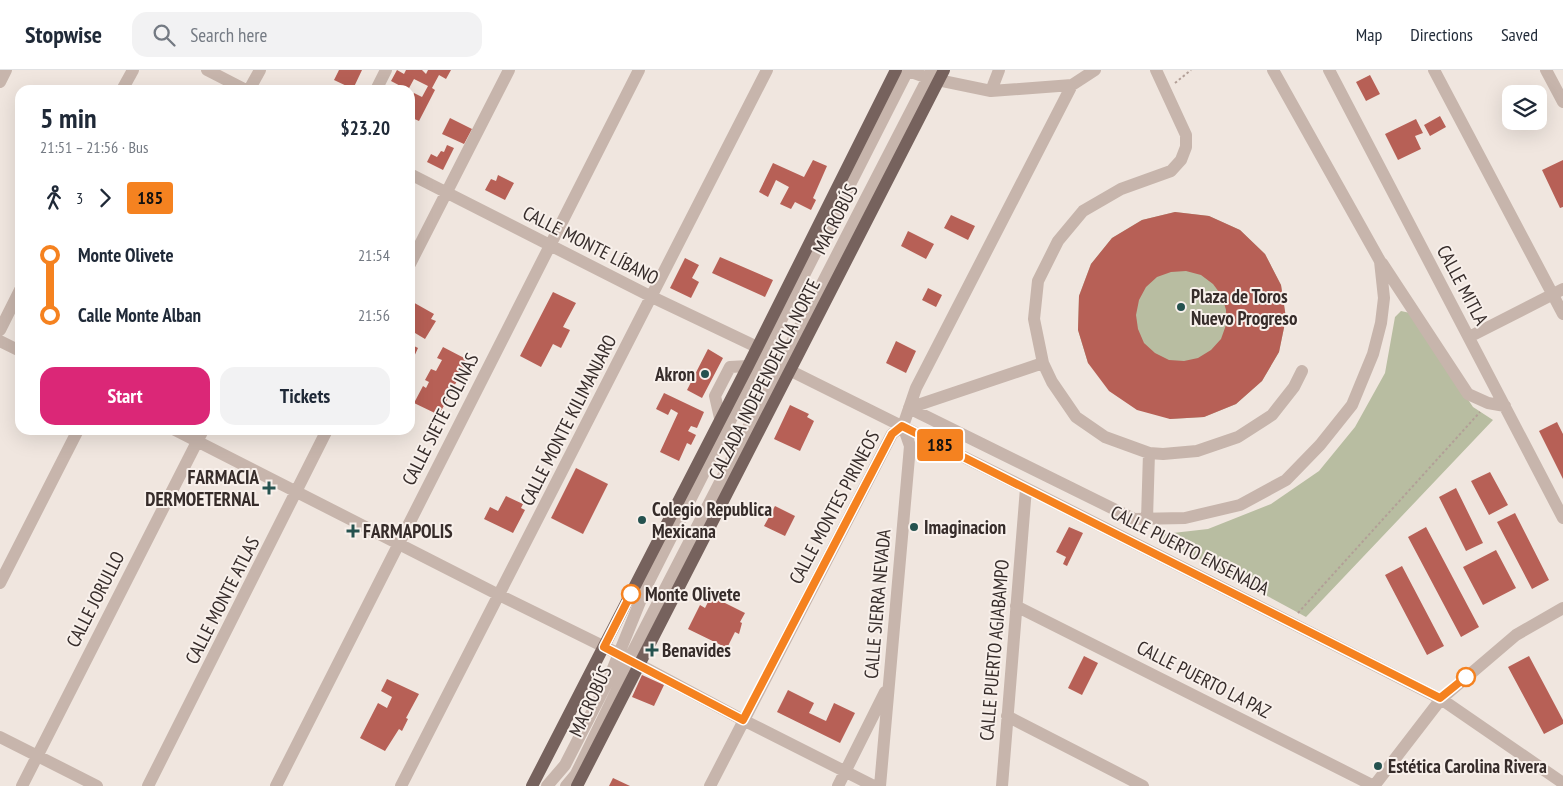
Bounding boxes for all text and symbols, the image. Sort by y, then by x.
search box [132,12,482,57]
text: Stopwise [25,19,102,50]
icon: search [150,21,178,49]
text: Search here [190,23,267,47]
text: Map [1356,23,1382,46]
text: Directions [1410,23,1473,46]
text: Saved [1501,23,1538,46]
map controls [1502,85,1547,130]
button: layers [1502,85,1547,130]
text: 5 min [40,99,97,136]
text: $23.20 [341,116,390,140]
text: 21:51 – 21:56 · Bus [40,137,148,157]
street label: MACROBÚS [807,180,863,258]
icon: walk [40,184,68,212]
icon: forward [91,184,119,212]
text: 185 [137,186,163,209]
text: 3 [76,188,83,208]
street label: CALLE MONTE LÍBANO [519,200,663,290]
street label: CALLE MITLA [1432,241,1494,329]
text: Monte Olivete [78,243,174,267]
text: 21:54 [358,245,390,265]
street label: CALZADA INDEPENDENCIA NORTE [703,274,825,484]
place label: Plaza de Toros Nuevo Progreso [1191,284,1297,330]
marker: Plaza de Toros Nuevo Progreso [1175,301,1187,313]
text: Calle Monte Alban [78,303,201,327]
text: 21:56 [358,305,390,325]
street label: CALLE MONTE KILIMANJARO [514,331,622,509]
street label: CALLE SIETE COLINAS [396,349,484,489]
place label: Akron [654,362,695,386]
button: Start [40,367,210,425]
button: Tickets [220,367,390,425]
marker: Akron [699,368,711,380]
street label: CALLE MONTES PIRINEOS [783,426,885,588]
line badge: 185 [911,429,969,461]
text: 185 [927,433,953,456]
place label: FARMACIA DERMOETERNAL [145,465,259,511]
marker: FARMACIA DERMOETERNAL [263,482,275,494]
place label: Colegio Republica Mexicana [652,497,772,543]
street label: CALLE PUERTO ENSENADA [1107,500,1273,600]
marker: Colegio Republica Mexicana [636,514,648,526]
place label: Imaginacion [924,515,1006,539]
place label: FARMAPOLIS [363,519,453,543]
marker: Imaginacion [908,521,920,533]
marker: FARMAPOLIS [347,525,359,537]
street label: CALLE SIERRA NEVADA [859,528,895,680]
street label: CALLE MONTE ATLAS [180,532,264,668]
street label: CALLE JORULLO [61,547,129,651]
street label: CALLE PUERTO AGIABAMPO [974,558,1014,742]
place label: Monte Olivete [645,582,741,606]
marker: Monte Olivete [621,584,641,604]
street label: CALLE PUERTO LA PAZ [1133,635,1275,723]
place label: Benavides [662,638,731,662]
marker: Benavides [646,644,658,656]
street label: MACROBÚS [563,662,617,740]
unlabelled marker [1456,667,1476,687]
place label: Estética Carolina Rivera [1388,754,1547,778]
marker: Estética Carolina Rivera [1372,760,1384,772]

